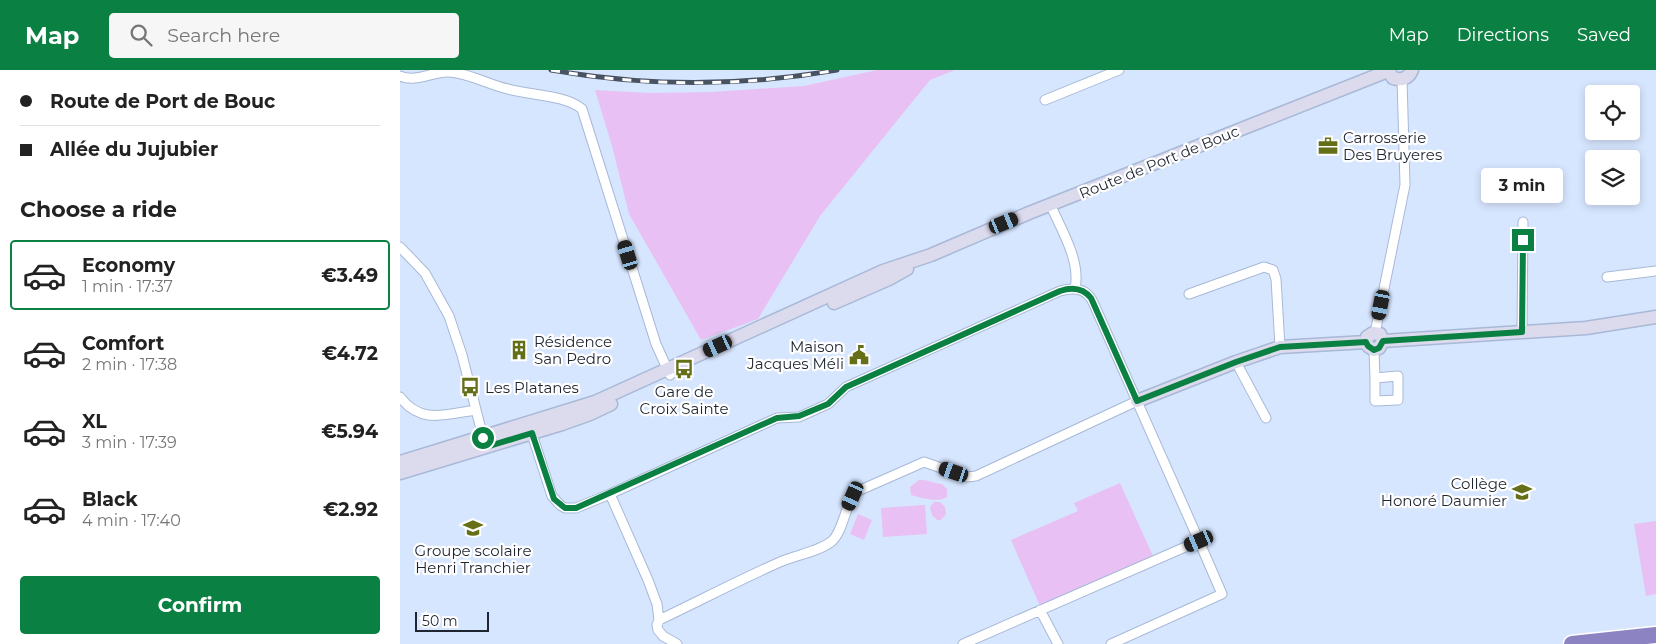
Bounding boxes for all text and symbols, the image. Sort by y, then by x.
search box [109,13,459,58]
text: Map [25,21,79,50]
icon: search [127,21,155,49]
text: Search here [167,24,280,47]
text: Map [1389,24,1429,46]
text: Directions [1457,24,1549,46]
text: Saved [1577,24,1631,46]
map controls [1585,85,1640,205]
button: locate [1585,85,1640,140]
text: Route de Port de Bouc [50,90,275,113]
street label: Route de Port de Bouc [1076,121,1242,203]
place label: Carrosserie Des Bruyeres [1343,128,1442,164]
office icon: Carrosserie Des Bruyeres [1317,135,1339,157]
text: Allée du Jujubier [50,138,218,161]
button: layers [1585,150,1640,205]
callout: 3 min [1482,168,1564,202]
text: 3 min [1499,176,1545,195]
text: Choose a ride [20,196,177,223]
car [987,210,1020,236]
route end [1512,229,1534,251]
car [616,238,639,272]
icon: car [22,253,67,298]
text: Economy [82,254,175,277]
text: €3.49 [321,264,378,287]
text: 1 min · 17:37 [82,277,173,296]
car [1370,289,1391,321]
icon: car [22,331,67,376]
text: Comfort [82,332,164,355]
place label: Résidence San Pedro [534,332,612,368]
car [701,333,734,359]
place label: Maison Jacques Méli [746,337,844,373]
building icon: Résidence San Pedro [508,339,530,361]
text: €4.72 [322,342,378,365]
public building icon: Maison Jacques Méli [848,344,870,366]
text: 2 min · 17:38 [82,355,177,374]
bus stop icon: Gare de Croix Sainte [673,358,695,380]
bus stop icon: Les Platanes [459,376,481,398]
place label: Les Platanes [485,378,579,397]
place label: Gare de Croix Sainte [640,382,728,418]
icon: car [22,409,67,454]
text: XL [82,410,107,433]
text: €5.94 [321,420,378,443]
route start [472,427,494,449]
text: 3 min · 17:39 [82,433,177,452]
car [937,460,970,484]
place label: Collège Honoré Daumier [1381,474,1507,510]
car [840,479,865,513]
school or university icon: Collège Honoré Daumier [1511,481,1533,503]
icon: car [22,487,67,532]
text: Black [82,488,138,511]
text: €2.92 [323,498,378,521]
text: 4 min · 17:40 [82,511,181,530]
school or university icon: Groupe scolaire Henri Tranchier [462,517,484,539]
car [1182,528,1215,554]
place label: Groupe scolaire Henri Tranchier [415,541,531,577]
button: Confirm [20,576,380,634]
scale bar [415,609,489,632]
text: 50 m [422,612,458,630]

